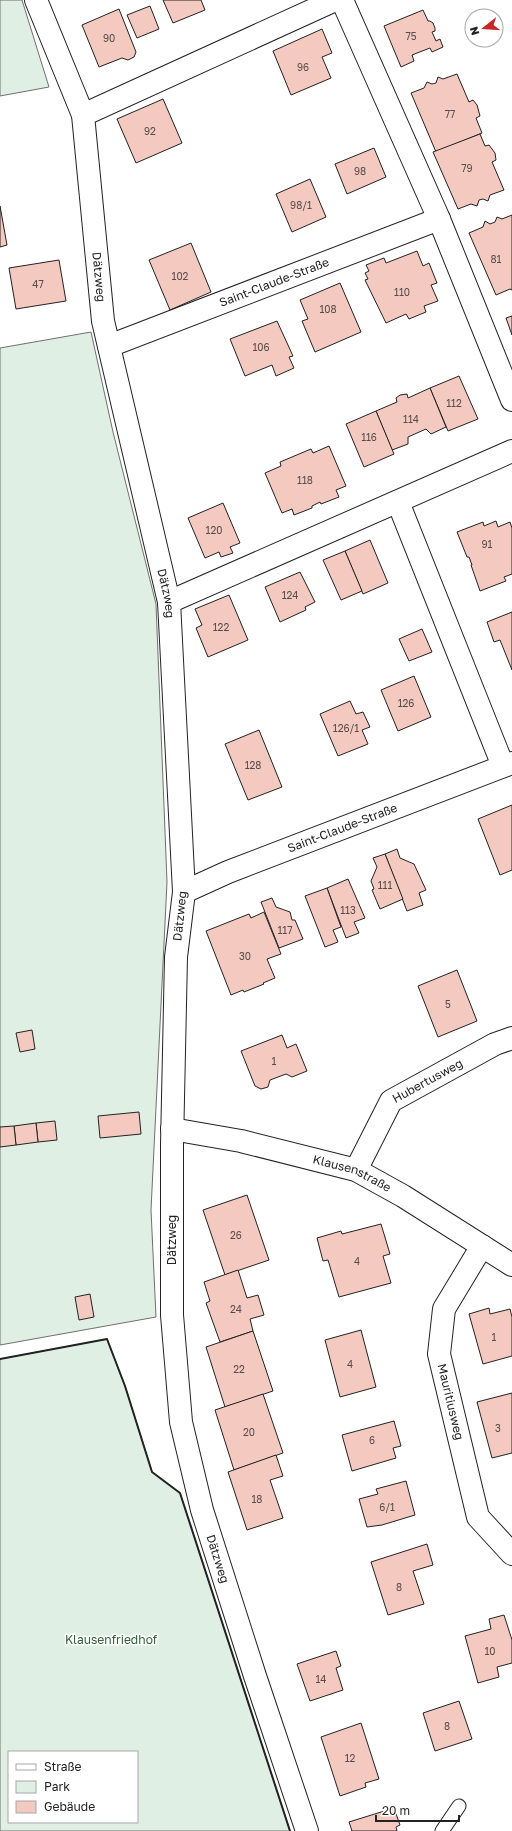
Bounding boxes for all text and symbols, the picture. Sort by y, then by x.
north arrow [464,8,504,48]
text: N [467,25,481,37]
house number: 75 [405,30,417,42]
house number: 90 [103,32,115,44]
house number: 96 [297,61,309,73]
house number: 77 [445,108,455,120]
house number: 92 [144,125,156,137]
house number: 79 [461,162,473,174]
house number: 98 [354,165,366,177]
house number: 98/1 [290,199,312,211]
street label: Dätzweg [89,251,109,303]
house number: 81 [491,253,502,265]
street label: Saint-Claude-Straße [217,254,331,310]
house number: 102 [172,270,189,282]
house number: 47 [32,278,44,290]
house number: 110 [394,286,410,298]
house number: 108 [319,303,337,315]
house number: 106 [252,341,270,353]
house number: 112 [446,397,462,409]
house number: 114 [403,413,419,425]
house number: 116 [361,431,377,443]
house number: 118 [297,474,313,486]
house number: 120 [206,524,222,536]
house number: 91 [482,538,493,550]
street label: Dätzweg [154,567,178,619]
house number: 124 [282,589,298,601]
house number: 122 [213,621,229,633]
house number: 126 [398,697,414,709]
house number: 126/1 [333,722,359,734]
house number: 128 [245,759,261,771]
street label: Saint-Claude-Straße [285,800,399,855]
house number: 111 [378,879,392,891]
street label: Dätzweg [169,890,190,942]
house number: 113 [340,904,356,916]
house number: 117 [278,924,293,936]
house number: 30 [239,950,251,962]
house number: 5 [445,998,451,1010]
house number: 1 [272,1055,277,1067]
street label: Hubertusweg [389,1055,465,1106]
street label: Klausenstraße [311,1151,394,1195]
street label: Dätzweg [164,1215,179,1265]
house number: 26 [230,1229,242,1241]
house number: 4 [354,1255,360,1267]
house number: 24 [230,1303,242,1315]
house number: 1 [492,1331,497,1343]
house number: 4 [347,1358,353,1370]
street label: Mauritiusweg [435,1362,467,1441]
house number: 22 [233,1363,245,1375]
house number: 3 [495,1422,501,1434]
house number: 20 [243,1426,255,1438]
house number: 6 [369,1434,375,1446]
house number: 18 [252,1493,262,1505]
house number: 6/1 [379,1501,395,1513]
street label: Dätzweg [203,1533,233,1585]
house number: 8 [396,1581,402,1593]
park label: Klausenfriedhof [65,1632,158,1647]
house number: 10 [484,1645,496,1657]
house number: 14 [316,1673,326,1685]
house number: 8 [444,1720,450,1732]
legend [8,1751,138,1823]
house number: 12 [345,1752,356,1764]
text: Straße [44,1759,82,1774]
text: Park [44,1779,70,1794]
scale bar [376,1797,459,1823]
text: Gebäude [44,1799,95,1814]
text: 20 m [382,1803,410,1818]

